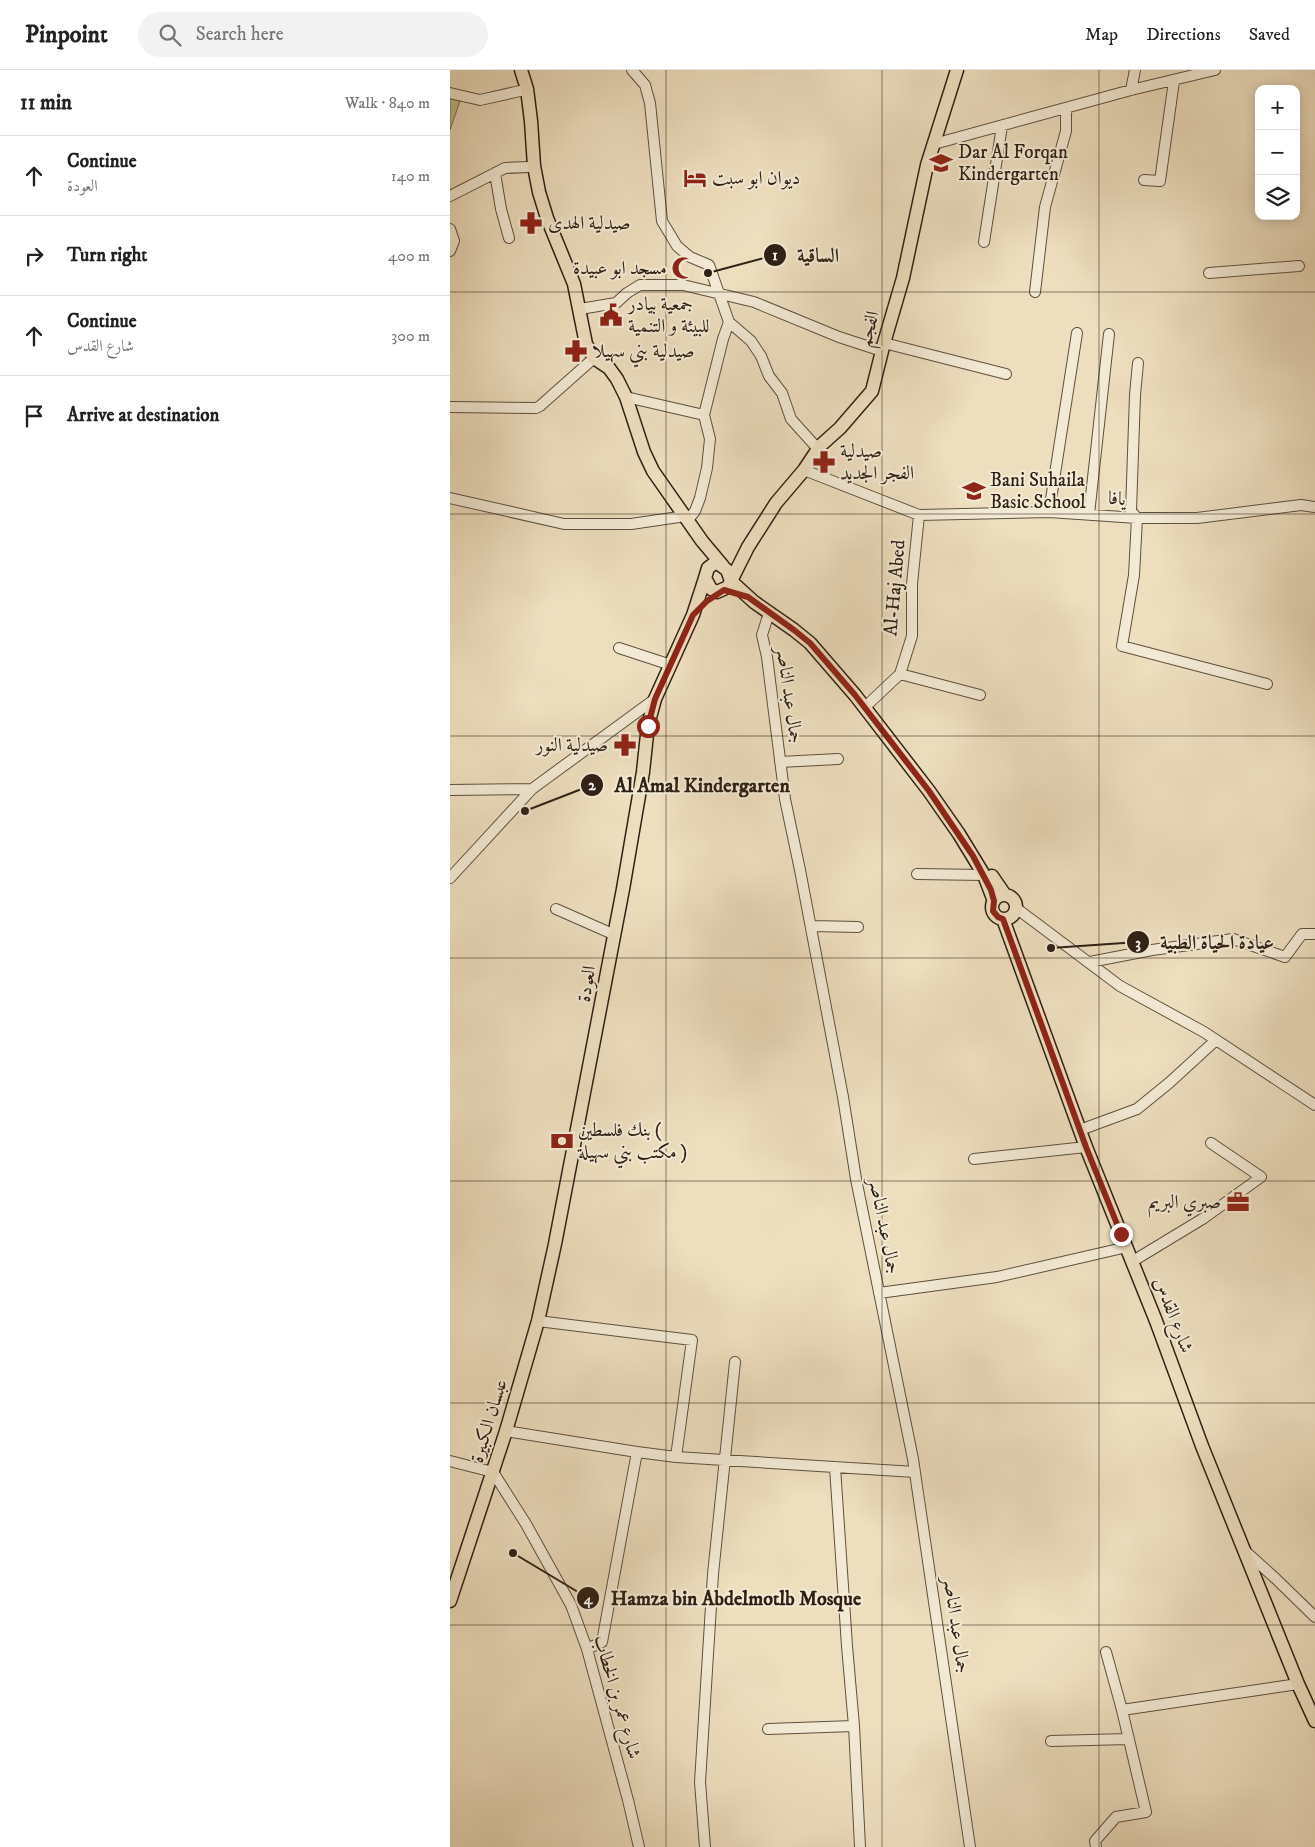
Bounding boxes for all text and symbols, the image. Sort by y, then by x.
search box [138,12,488,57]
text: Pinpoint [25,20,108,50]
icon: search [156,21,184,49]
text: Search here [196,23,284,46]
text: Map [1085,24,1118,46]
text: Directions [1146,24,1221,46]
text: Saved [1249,24,1290,46]
map controls [1255,85,1300,220]
button: + [1255,85,1300,130]
text: 11 min [20,90,72,116]
text: Walk · 840 m [345,93,430,113]
button: − [1255,130,1300,175]
place label: Dar Al Forqan Kindergarten [958,141,1068,186]
text: Continue [67,150,137,173]
school or university icon: Dar Al Forqan Kindergarten [928,150,954,176]
icon: ahead [20,162,48,190]
hotel icon: ديوان ابو سبت [682,165,708,191]
text: 140 m [391,166,430,186]
place label: ديوان ابو سبت [712,167,800,190]
button: layers [1255,175,1300,220]
text: العودة [67,176,98,196]
pharmacy icon: صيدلية الهدى [518,210,544,236]
place label: صيدلية الهدى [548,212,631,235]
callout: الساقية [762,238,850,273]
icon: right [20,242,48,270]
text: Turn right [67,244,147,267]
text: الساقية [797,244,839,269]
text: 400 m [388,246,430,266]
text: 1 [772,246,778,265]
mosque icon: مسجد ابو عبيدة [670,255,696,281]
place label: مسجد ابو عبيدة [573,257,667,280]
place label: جمعية بيادر للبيئة و التنمية [626,293,709,338]
public building icon: جمعية بيادر للبيئة و التنمية [598,302,624,328]
street label: الفجم [853,309,891,351]
text: Continue [67,310,137,333]
icon: ahead [20,322,48,350]
text: 300 m [391,326,430,346]
text: شارع القدس [67,336,134,356]
pharmacy icon: صيدلية بني سهيلا [563,338,589,364]
place label: صيدلية بني سهيلا [592,340,695,368]
icon: arrive [20,402,48,430]
text: Arrive at destination [67,404,219,427]
place label: صيدلية الفجر الجديد [840,440,914,485]
pharmacy icon: صيدلية الفجر الجديد [811,449,837,475]
place label: Bani Suhaila Basic School [990,469,1086,514]
school or university icon: Bani Suhaila Basic School [961,478,987,504]
street label: يافا [1107,487,1128,511]
street label: Al-Haj Abed [879,538,911,637]
street label: جمال عبد الناصر [771,643,807,745]
route start [637,715,660,738]
pharmacy icon: صيدلية النور [612,732,638,758]
place label: صيدلية النور [534,734,608,757]
callout: Al Amal Kindergarten [580,768,800,803]
text: Al Amal Kindergarten [613,774,790,799]
text: 2 [588,776,596,795]
callout: عيادة الحياة الطبية [1125,925,1284,960]
text: عيادة الحياة الطبية [1160,931,1274,956]
text: 3 [1135,934,1141,953]
street label: العودة [573,964,601,1004]
place label: بنك فلسطين ( مكتب بني سهيلة ) [577,1119,687,1169]
bank icon: بنك فلسطين ( مكتب بني سهيلة ) [549,1128,575,1154]
street label: جمال عبد الناصر [863,1174,905,1276]
office icon: صبري البريم [1225,1189,1251,1215]
place label: صبري البريم [1148,1191,1221,1218]
route end [1110,1223,1133,1246]
street label: شارع القدس [1145,1274,1198,1357]
street label: عبسان الكبيرة [465,1376,513,1466]
street label: جمال عبد الناصر [938,1573,974,1675]
callout: Hamza bin Abdelmotlb Mosque [576,1581,871,1616]
text: Hamza bin Abdelmotlb Mosque [611,1587,862,1612]
text: 4 [583,1590,594,1609]
street label: شارع عمر بن الخطاب [585,1632,646,1762]

